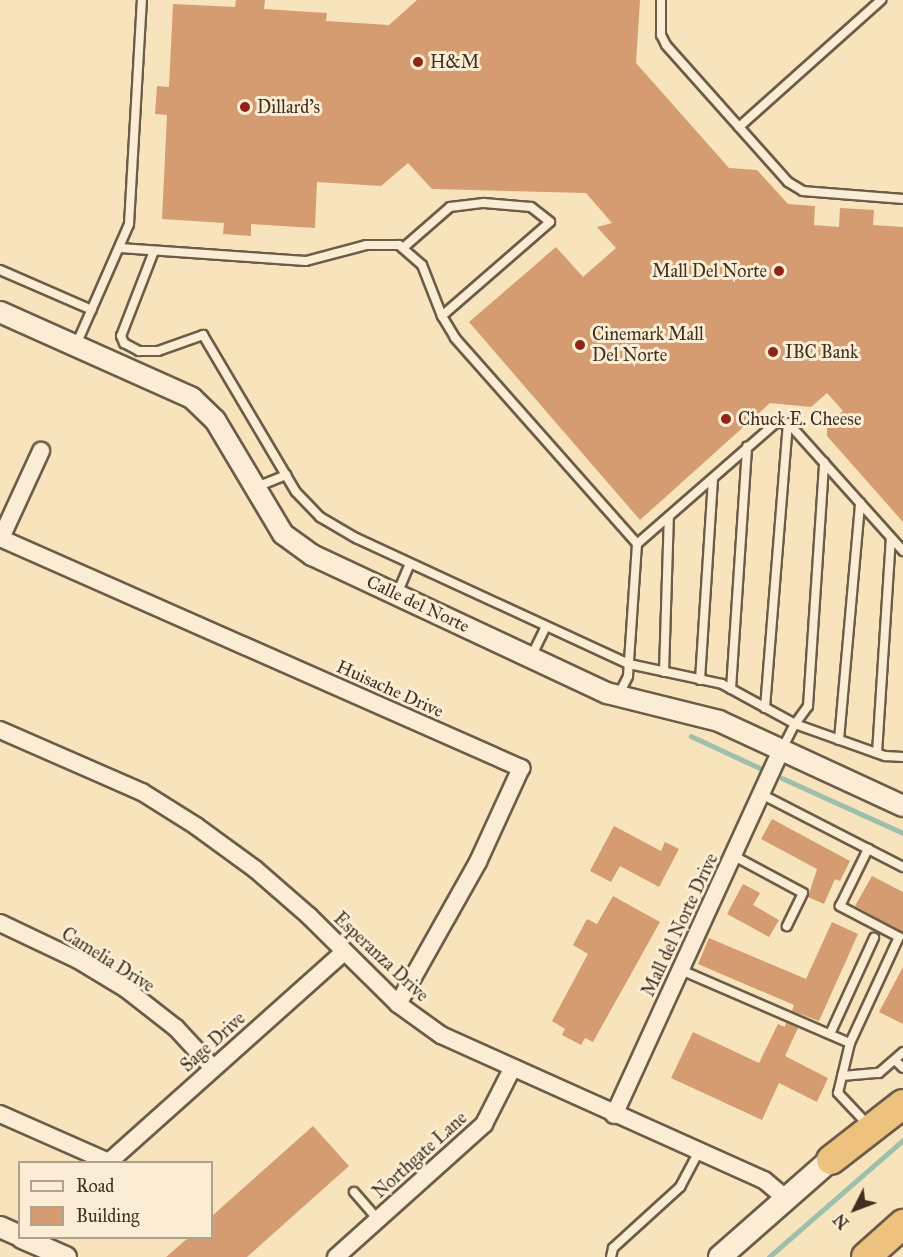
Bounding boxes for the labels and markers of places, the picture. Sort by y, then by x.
place label: H&M [430,51,479,73]
marker: H&M [411,55,425,69]
place label: Dillard's [257,96,320,118]
marker: Dillard's [238,100,252,114]
place label: Mall Del Norte [652,260,767,282]
marker: Mall Del Norte [772,264,786,278]
place label: Cinemark Mall Del Norte [592,324,704,366]
marker: Cinemark Mall Del Norte [573,338,587,352]
place label: IBC Bank [785,341,858,363]
marker: IBC Bank [766,345,780,359]
place label: Chuck E. Cheese [738,408,861,430]
marker: Chuck E. Cheese [719,412,733,426]

